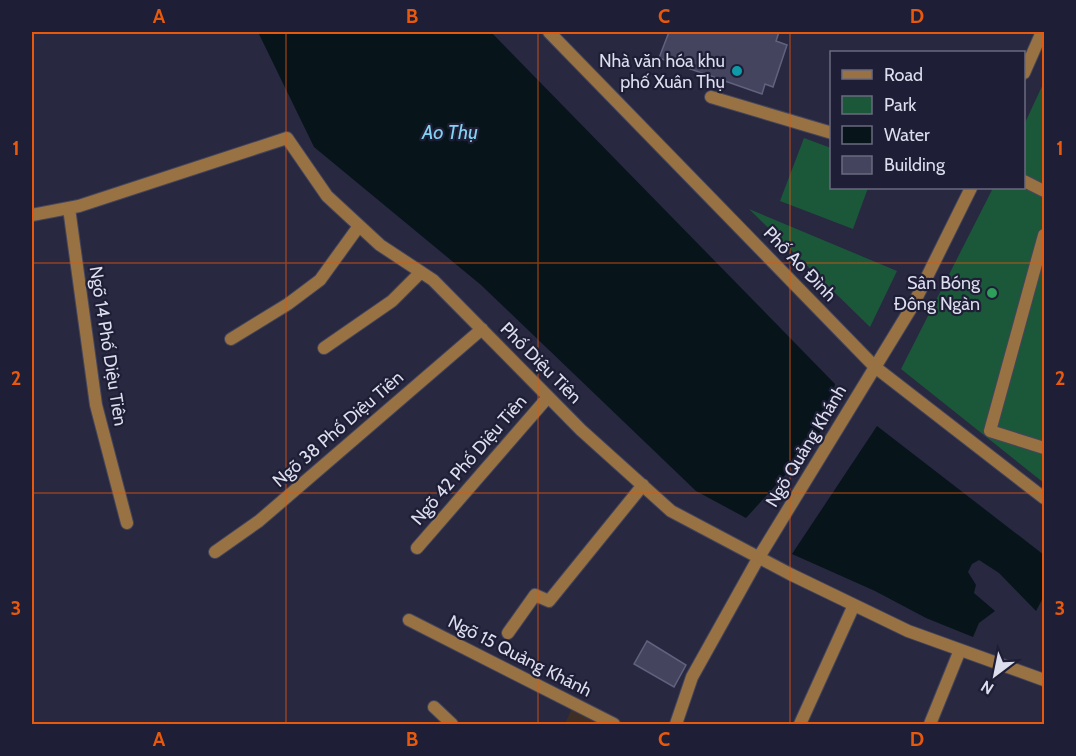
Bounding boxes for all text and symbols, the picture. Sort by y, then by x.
text: A [153,4,166,28]
text: B [406,4,418,28]
text: C [658,4,670,28]
text: D [910,4,924,28]
place label: Nhà văn hóa khu phố Xuân Thụ [599,50,725,93]
legend [830,51,1025,189]
marker: Nhà văn hóa khu phố Xuân Thụ [730,64,744,78]
text: Road [884,64,923,86]
text: Park [884,94,917,116]
water label: Ao Thụ [421,120,478,144]
text: Water [884,124,930,146]
text: 1 [12,136,20,160]
text: 1 [1056,136,1064,160]
text: Building [884,154,946,176]
street label: Phố Ao Đình [759,222,841,306]
street label: Ngõ 14 Phố Diệu Tiên [84,264,132,428]
place label: Sân Bóng Đông Ngàn [894,272,981,315]
marker: Sân Bóng Đông Ngàn [985,286,999,300]
street label: Phố Diệu Tiên [496,318,586,408]
text: 2 [11,366,21,390]
street label: Ngõ 38 Phố Diệu Tiên [268,366,408,492]
text: 2 [1055,366,1065,390]
street label: Ngõ Quảng Khánh [761,381,851,511]
street label: Ngõ 42 Phố Diệu Tiên [407,390,531,530]
text: 3 [11,596,21,620]
text: 3 [1055,596,1065,620]
street label: Ngõ 15 Quảng Khánh [444,610,596,702]
north arrow [965,645,1025,705]
text: N [977,676,997,698]
text: A [153,727,166,751]
text: B [406,727,418,751]
text: C [658,727,670,751]
text: D [910,727,924,751]

